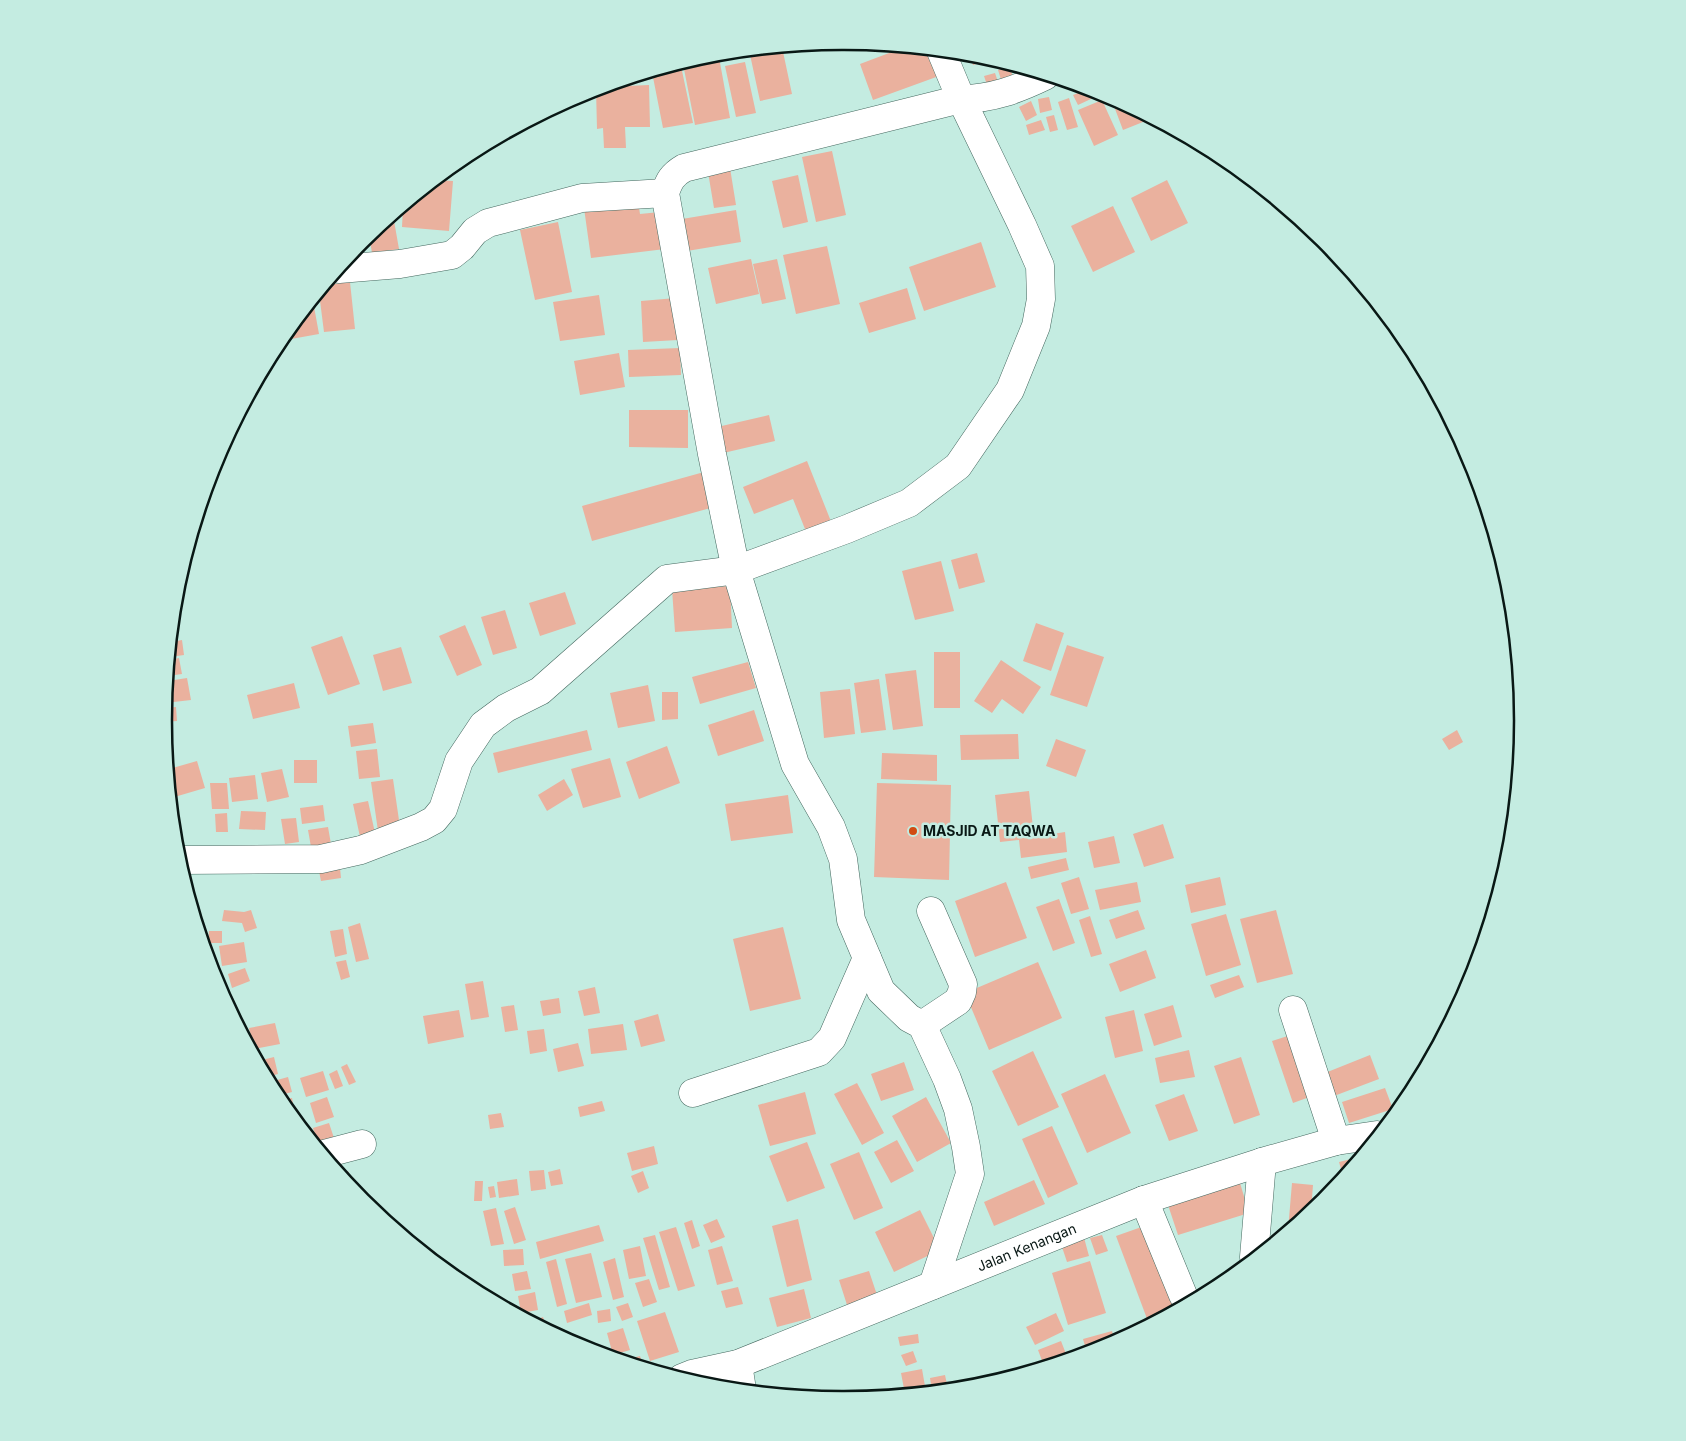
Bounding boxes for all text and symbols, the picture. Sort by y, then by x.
place label: MASJID AT TAQWA [923,822,1056,839]
marker: MASJID AT TAQWA [907,825,919,837]
street label: Jalan Kenangan [974,1219,1078,1275]

